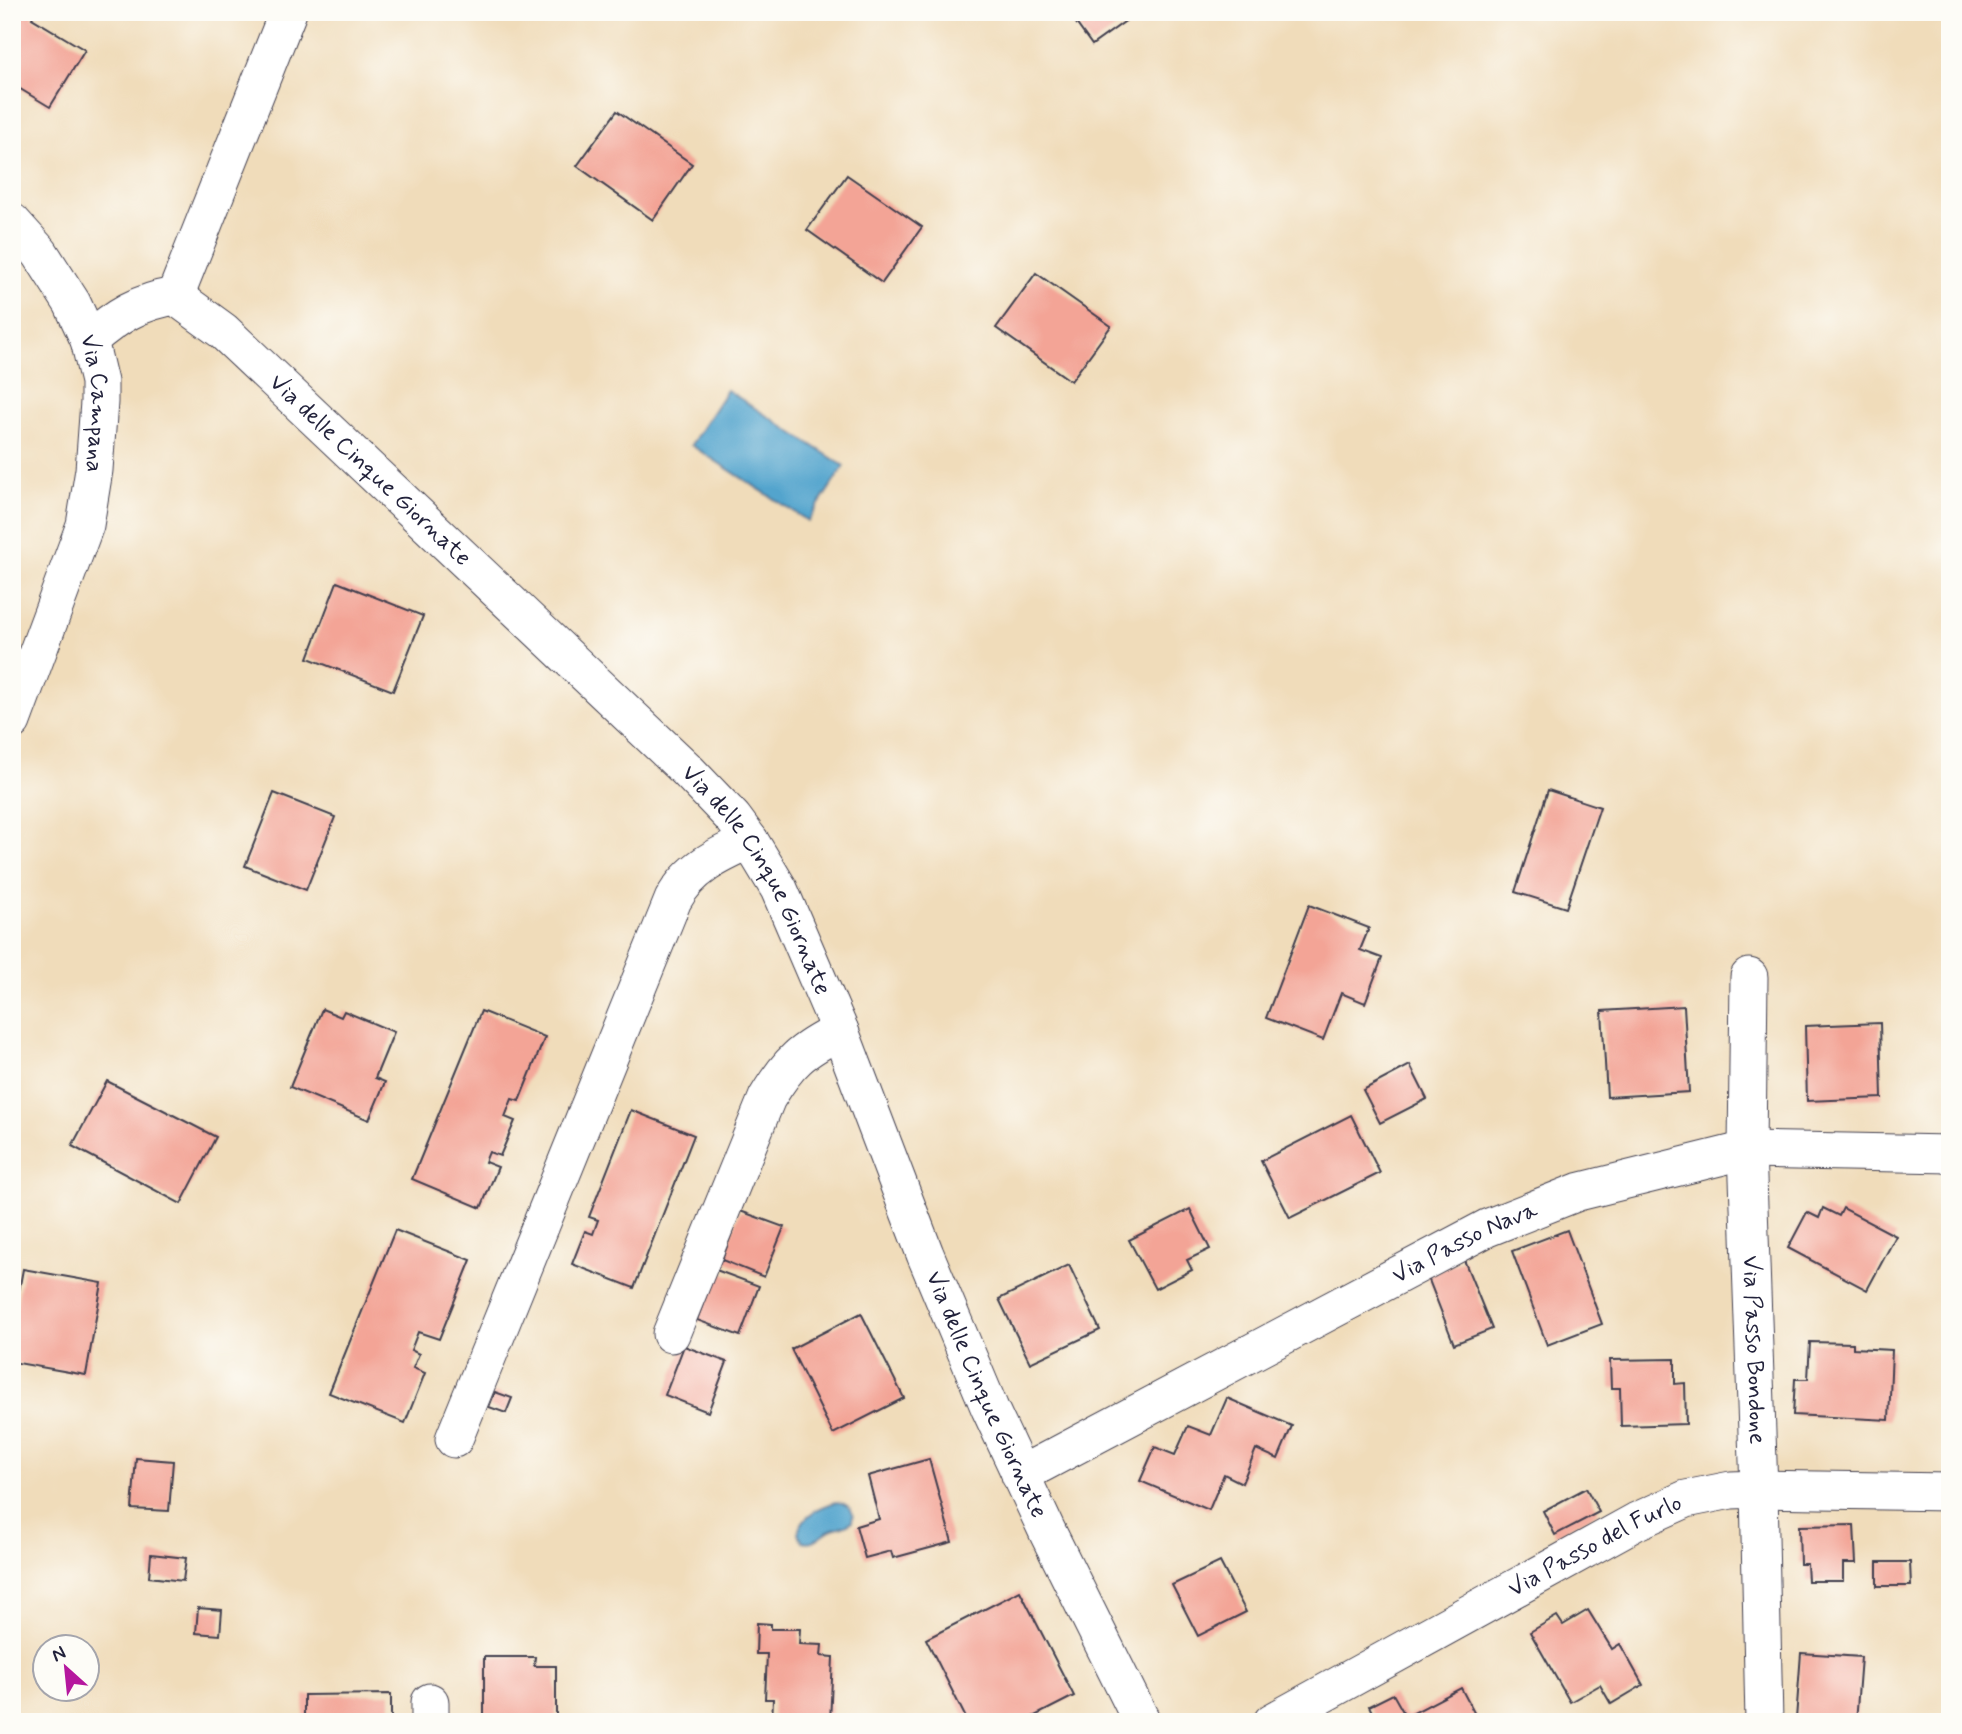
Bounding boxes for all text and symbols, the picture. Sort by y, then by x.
street label: Via Campana [73,331,116,474]
street label: Via delle Cinque Giornate [262,367,478,573]
street label: Via delle Cinque Giornate [675,758,838,1000]
street label: Via Passo Nava [1387,1194,1542,1291]
street label: Via Passo Bondone [1735,1255,1773,1445]
street label: Via delle Cinque Giornate [918,1266,1054,1523]
street label: Via Passo del Furlo [1503,1487,1687,1604]
north arrow [32,1632,102,1702]
text: N [48,1640,70,1668]

